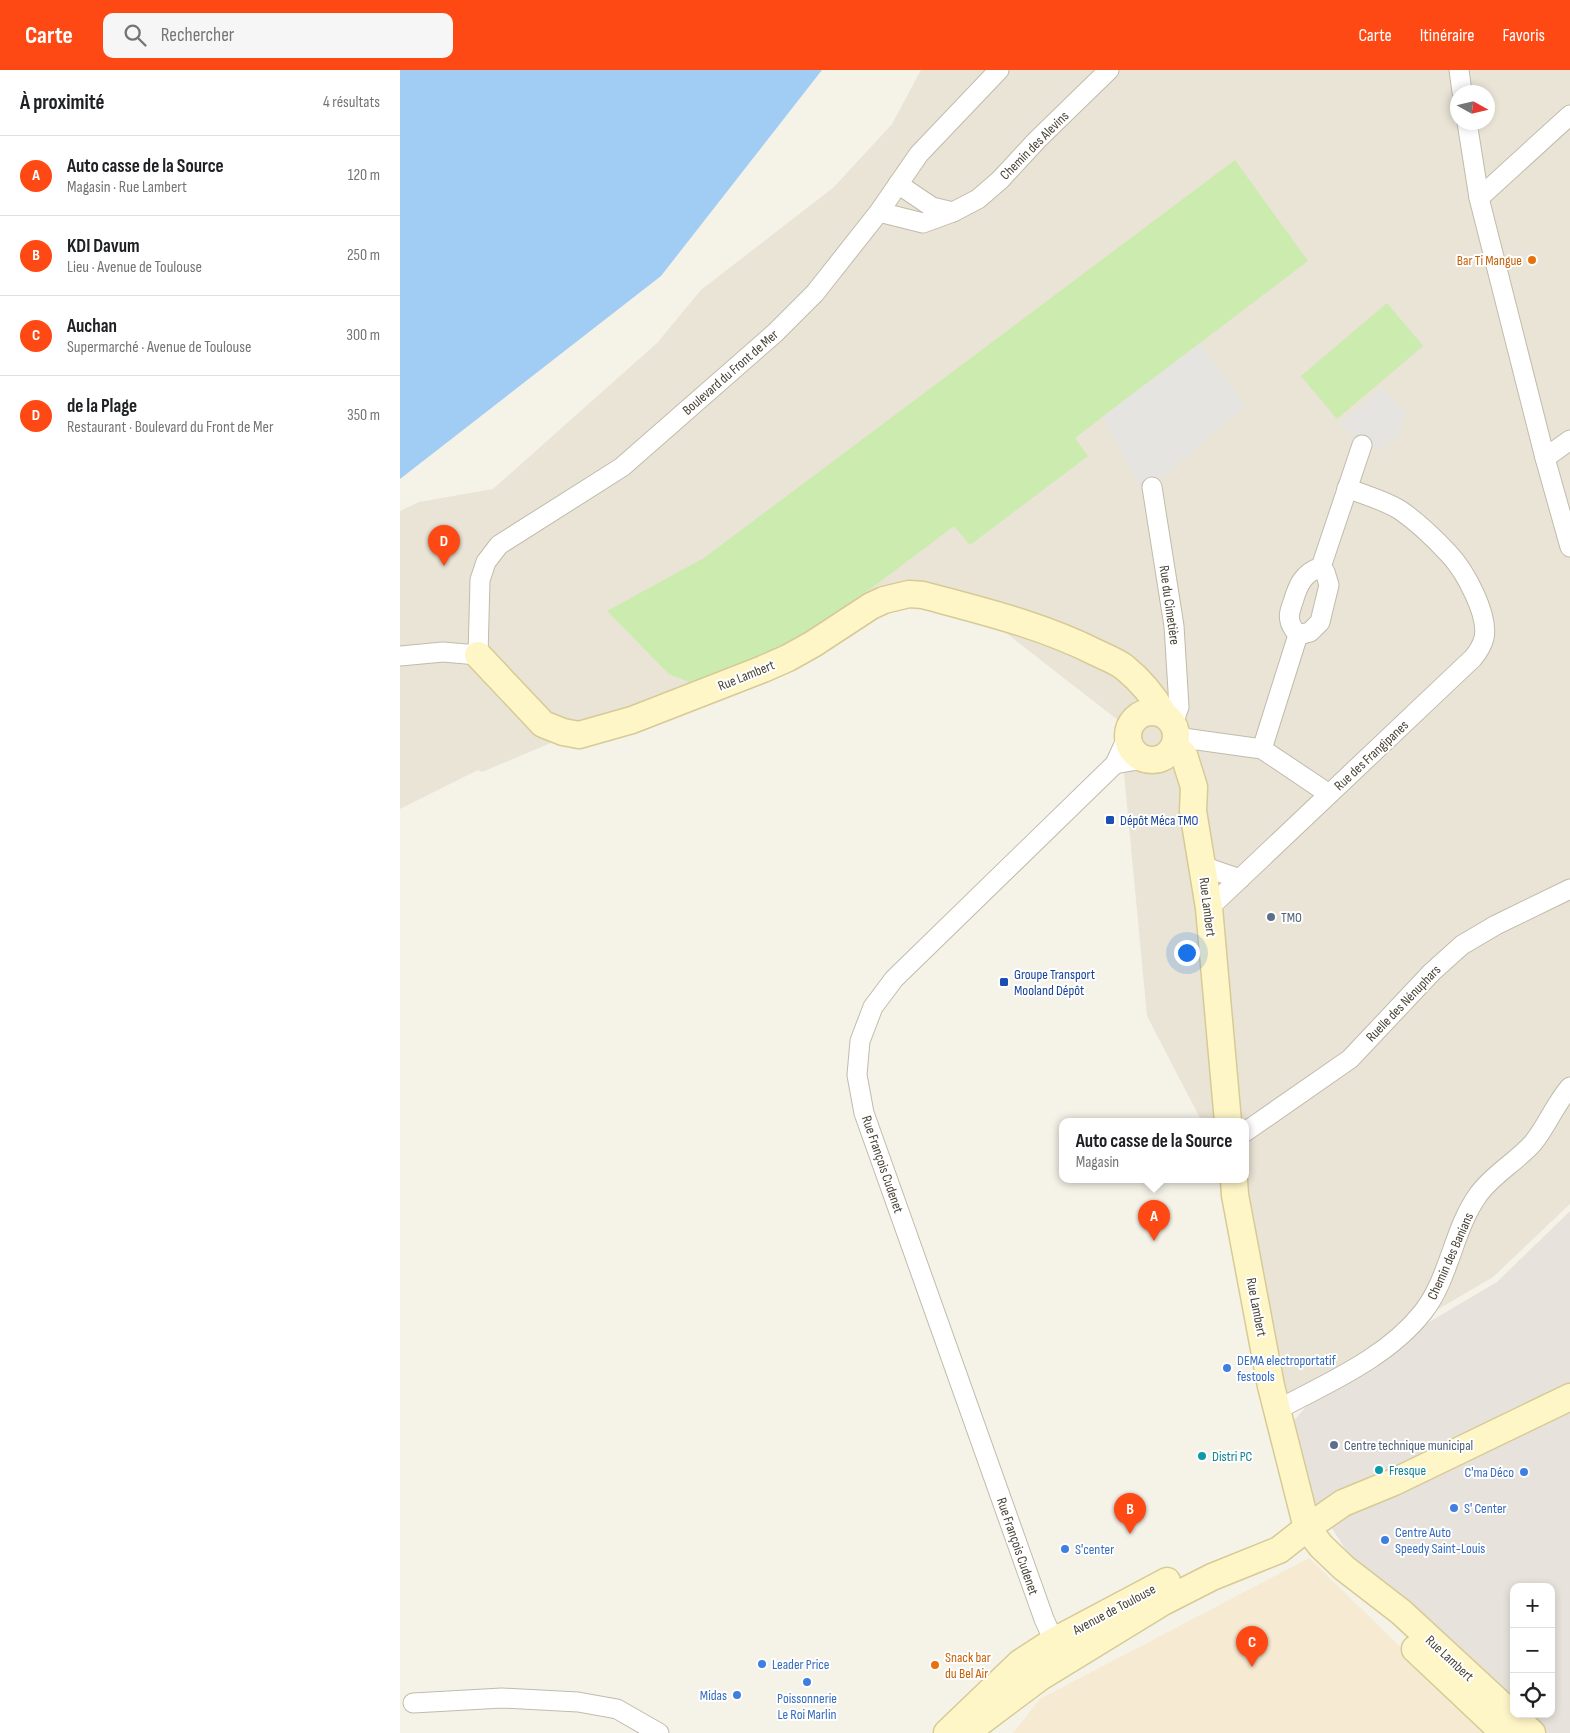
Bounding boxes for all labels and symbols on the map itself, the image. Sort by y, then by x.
north arrow [1450,85,1495,130]
street label: Chemin des Alevins [996,107,1072,183]
place label: Bar Ti Mangue [1457,252,1522,269]
marker: Bar Ti Mangue [1526,254,1538,266]
street label: Boulevard du Front de Mer [679,326,782,419]
pin: D [428,525,460,566]
street label: Rue du Cimetière [1156,564,1183,646]
street label: Rue Lambert [715,656,777,695]
street label: Rue des Frangipanes [1331,717,1412,794]
place label: Dépôt Méca TMO [1120,812,1199,829]
marker: Dépôt Méca TMO [1104,814,1116,826]
street label: Rue Lambert [1195,876,1220,938]
place label: TMO [1281,909,1302,926]
marker: TMO [1265,911,1277,923]
your location [1174,940,1200,966]
street label: Ruelle des Nénuphars [1362,961,1444,1045]
place label: Groupe Transport Mooland Dépôt [1014,966,1095,999]
marker: Groupe Transport Mooland Dépôt [998,976,1010,988]
street label: Rue François Cudenet [858,1113,907,1215]
pin: A [1138,1200,1170,1241]
street label: Chemin des Banians [1424,1210,1477,1302]
street label: Rue Lambert [1242,1276,1271,1338]
place label: DEMA electroportatif festools [1237,1352,1337,1385]
marker: DEMA electroportatif festools [1221,1362,1233,1374]
place label: Centre technique municipal [1344,1437,1473,1454]
marker: Centre technique municipal [1328,1439,1340,1451]
place label: Distri PC [1212,1448,1253,1465]
marker: Distri PC [1196,1450,1208,1462]
place label: Fresque [1389,1462,1426,1479]
marker: Fresque [1373,1464,1385,1476]
place label: C'ma Déco [1465,1464,1514,1481]
marker: C'ma Déco [1518,1466,1530,1478]
pin: B [1114,1493,1146,1534]
street label: Rue François Cudenet [993,1495,1042,1597]
place label: S' Center [1464,1500,1507,1517]
marker: S' Center [1448,1502,1460,1514]
place label: Centre Auto Speedy Saint-Louis [1395,1524,1485,1557]
marker: Centre Auto Speedy Saint-Louis [1379,1534,1391,1546]
place label: S'center [1075,1541,1114,1558]
marker: S'center [1059,1543,1071,1555]
street label: Avenue de Toulouse [1069,1580,1159,1639]
pin: C [1236,1626,1268,1667]
street label: Rue Lambert [1422,1632,1477,1685]
place label: Snack bar du Bel Air [945,1649,991,1682]
place label: Leader Price [772,1656,829,1673]
marker: Leader Price [756,1658,768,1670]
marker: Snack bar du Bel Air [929,1659,941,1671]
marker: Poissonnerie Le Roi Marlin [801,1676,813,1688]
place label: Midas [700,1687,727,1704]
marker: Midas [731,1689,743,1701]
place label: Poissonnerie Le Roi Marlin [777,1690,837,1723]

